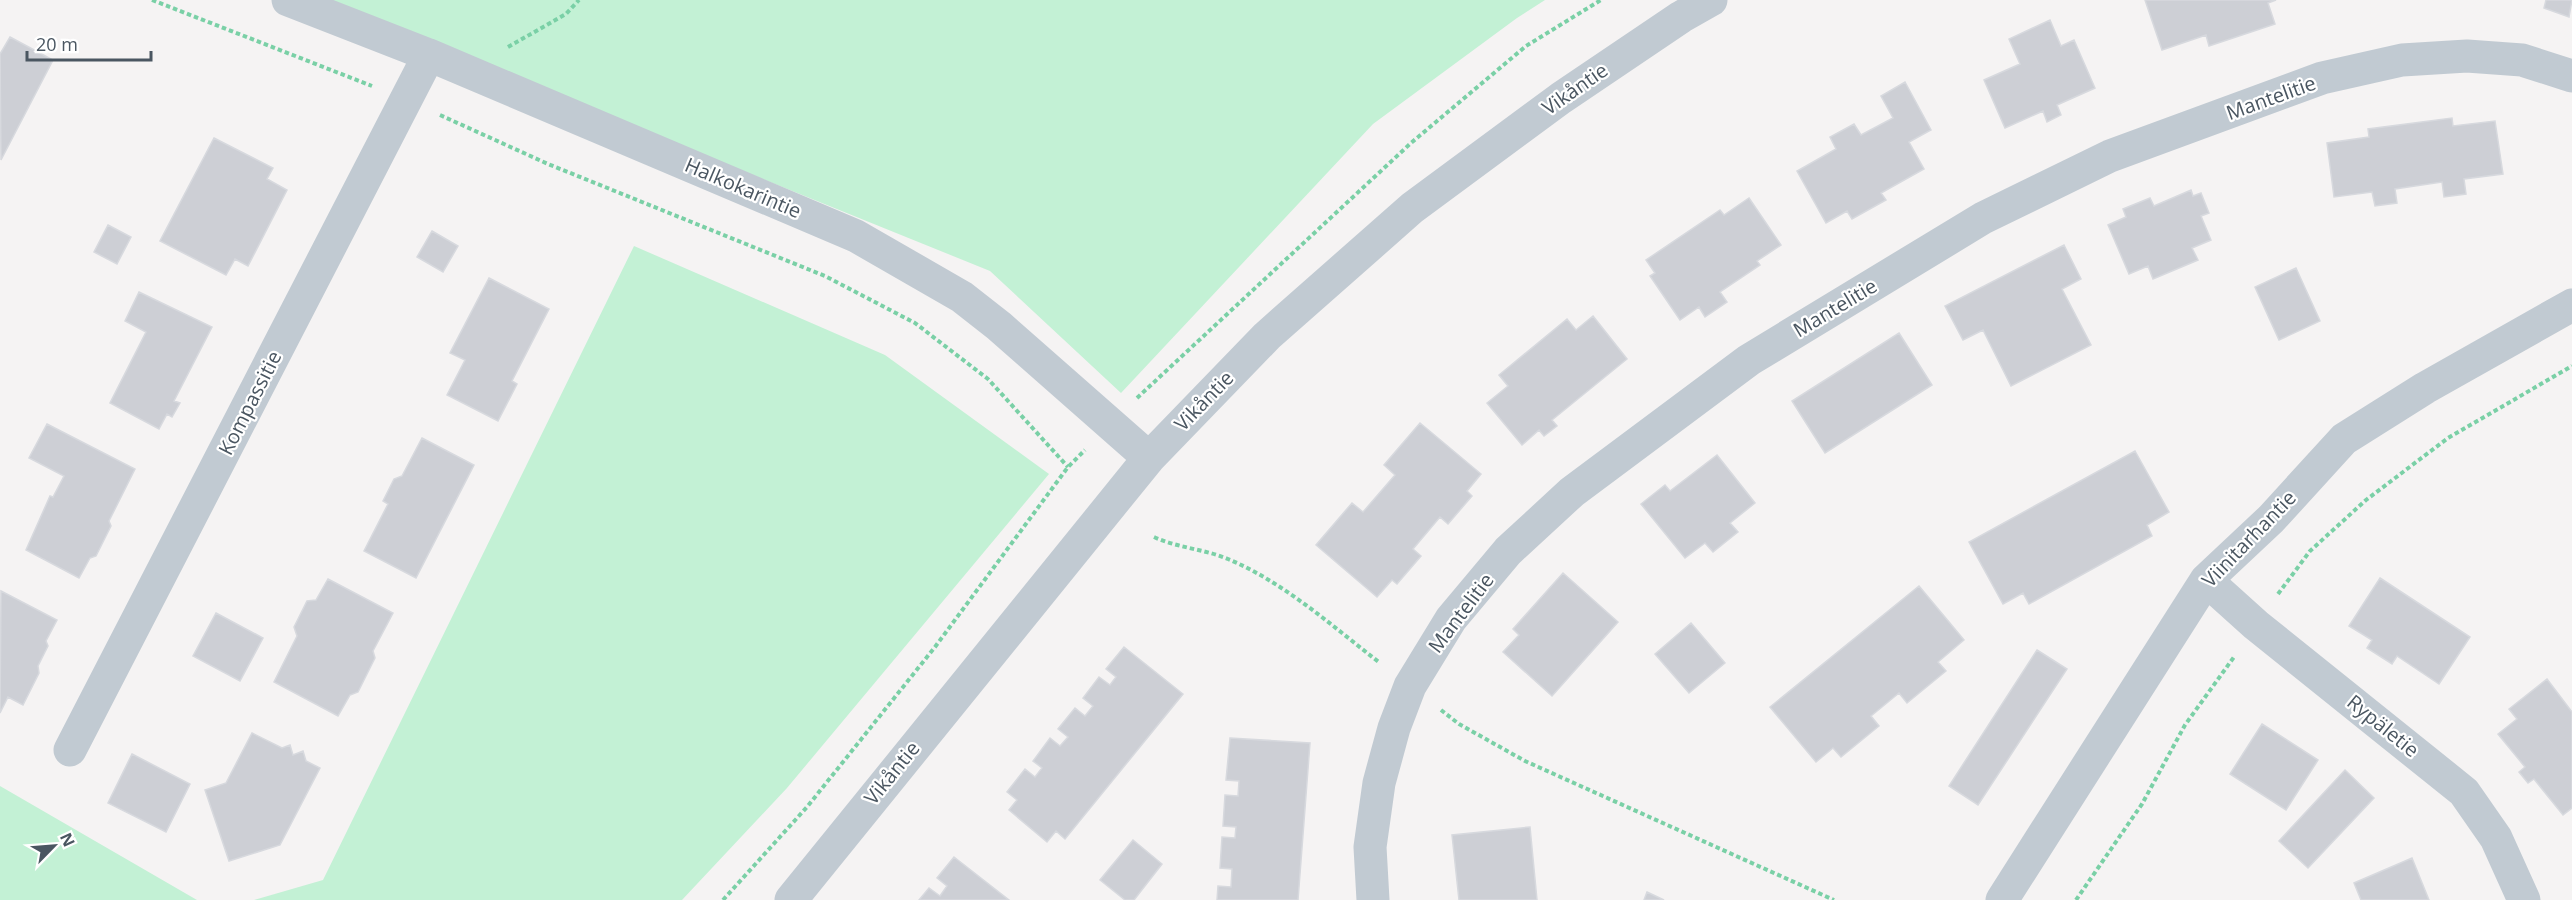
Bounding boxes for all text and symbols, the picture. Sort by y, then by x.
scale bar [27,24,152,62]
text: 20 m [36,32,78,56]
street label: Vikåntie [1537,56,1613,121]
street label: Mantelitie [2222,69,2319,126]
street label: Halkokarintie [681,151,806,224]
street label: Mantelitie [1788,272,1882,343]
street label: Kompassitie [212,346,287,460]
street label: Vikåntie [1168,365,1239,437]
street label: Viinitarhantie [2196,484,2302,593]
street label: Mantelitie [1422,567,1499,658]
street label: Rypäletie [2342,688,2425,763]
street label: Vikåntie [858,735,925,810]
north arrow [24,816,84,876]
text: N [55,829,80,850]

